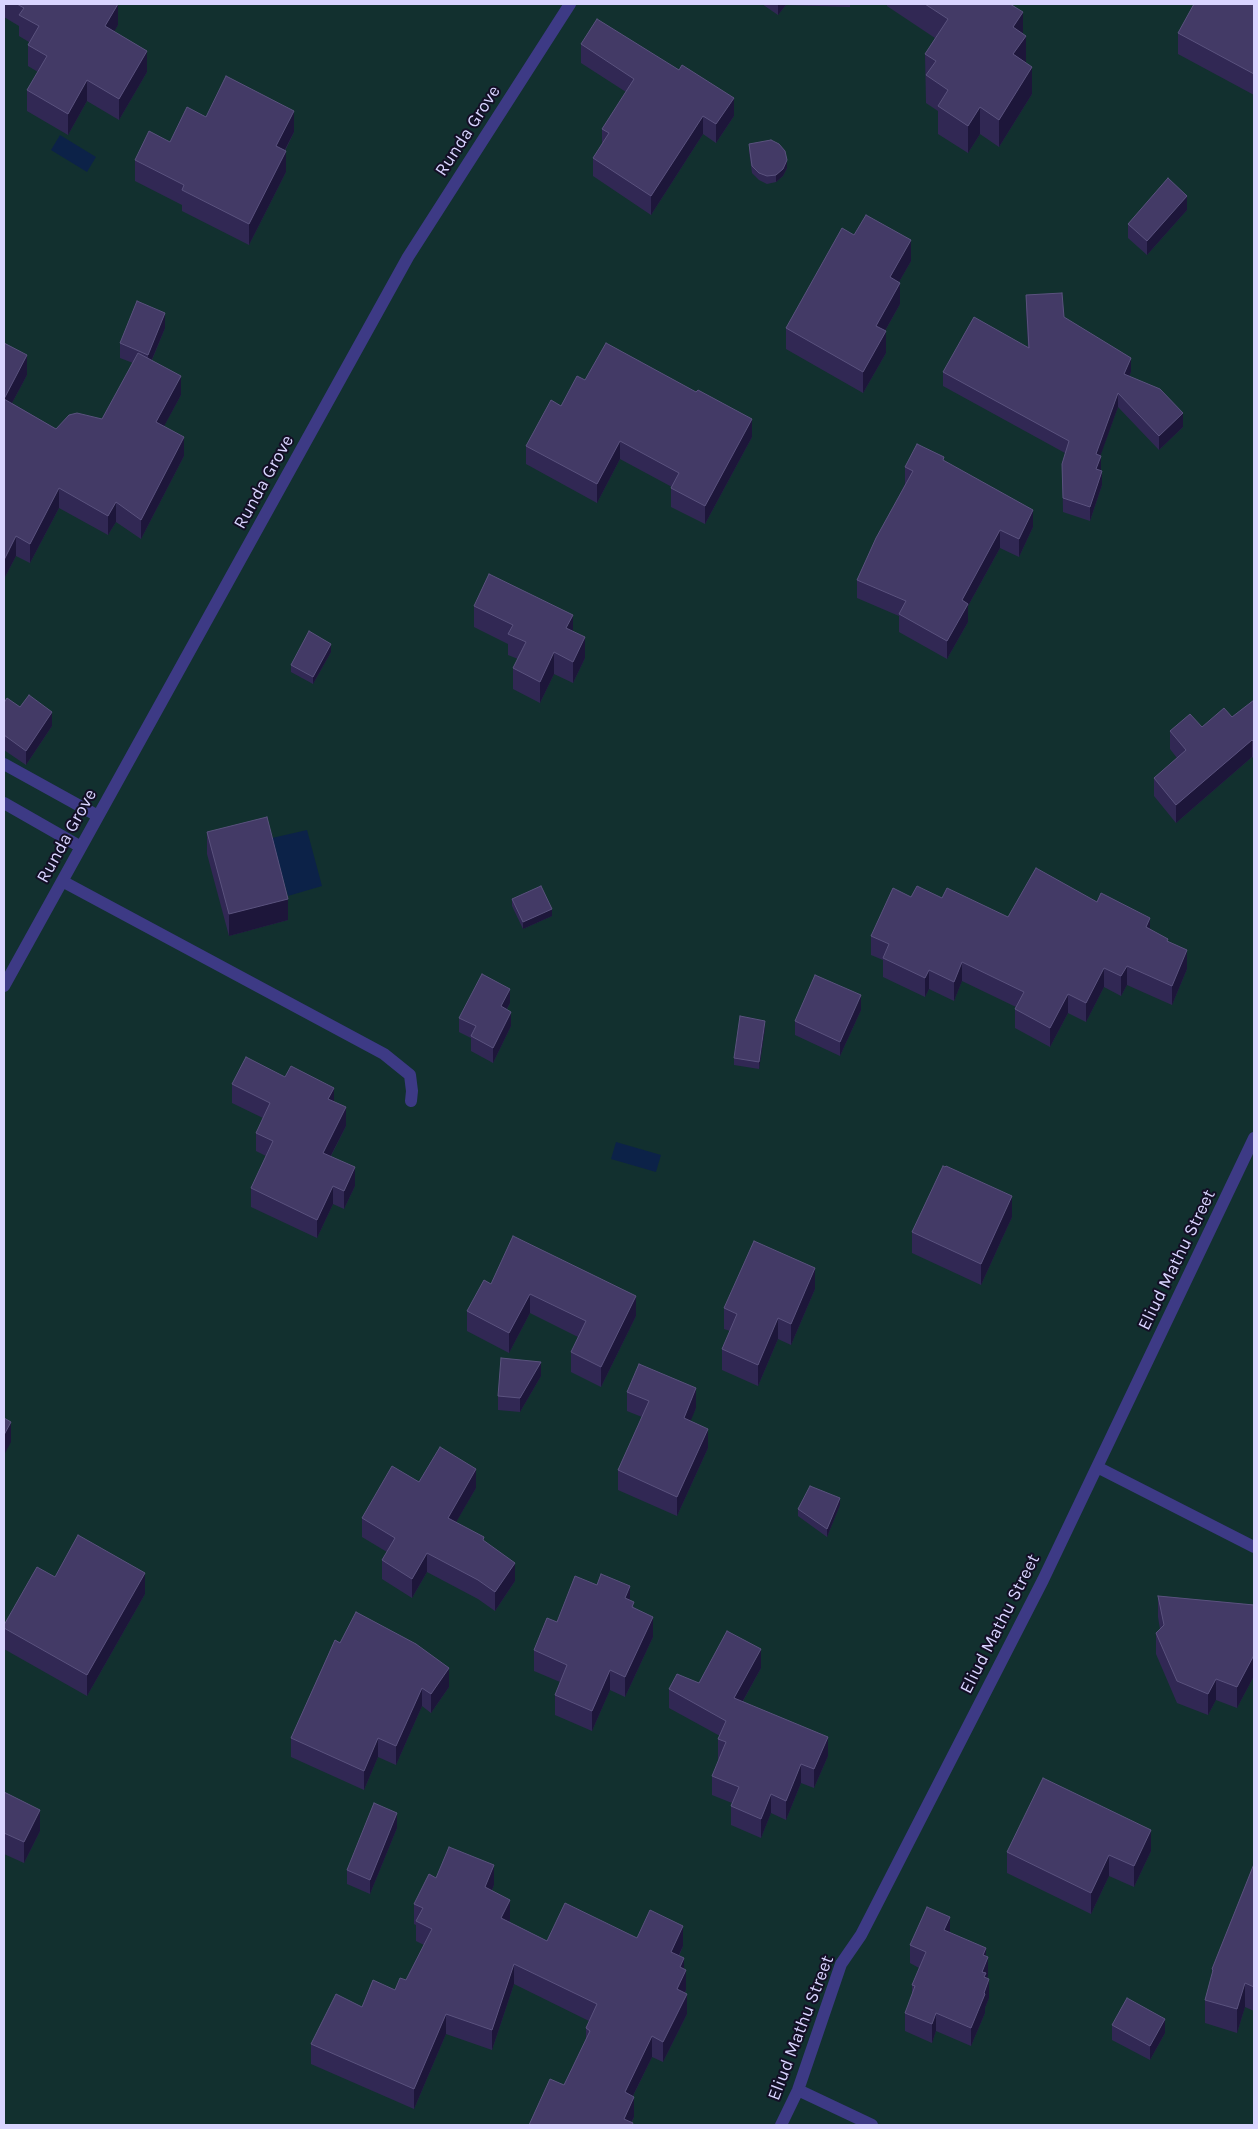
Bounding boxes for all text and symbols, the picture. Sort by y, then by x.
street label: Runda Grove [431,82,505,180]
street label: Runda Grove [229,431,299,533]
street label: Runda Grove [32,785,102,887]
street label: Eliud Mathu Street [1134,1186,1220,1334]
street label: Eliud Mathu Street [955,1551,1045,1697]
street label: Eliud Mathu Street [763,1952,839,2104]

